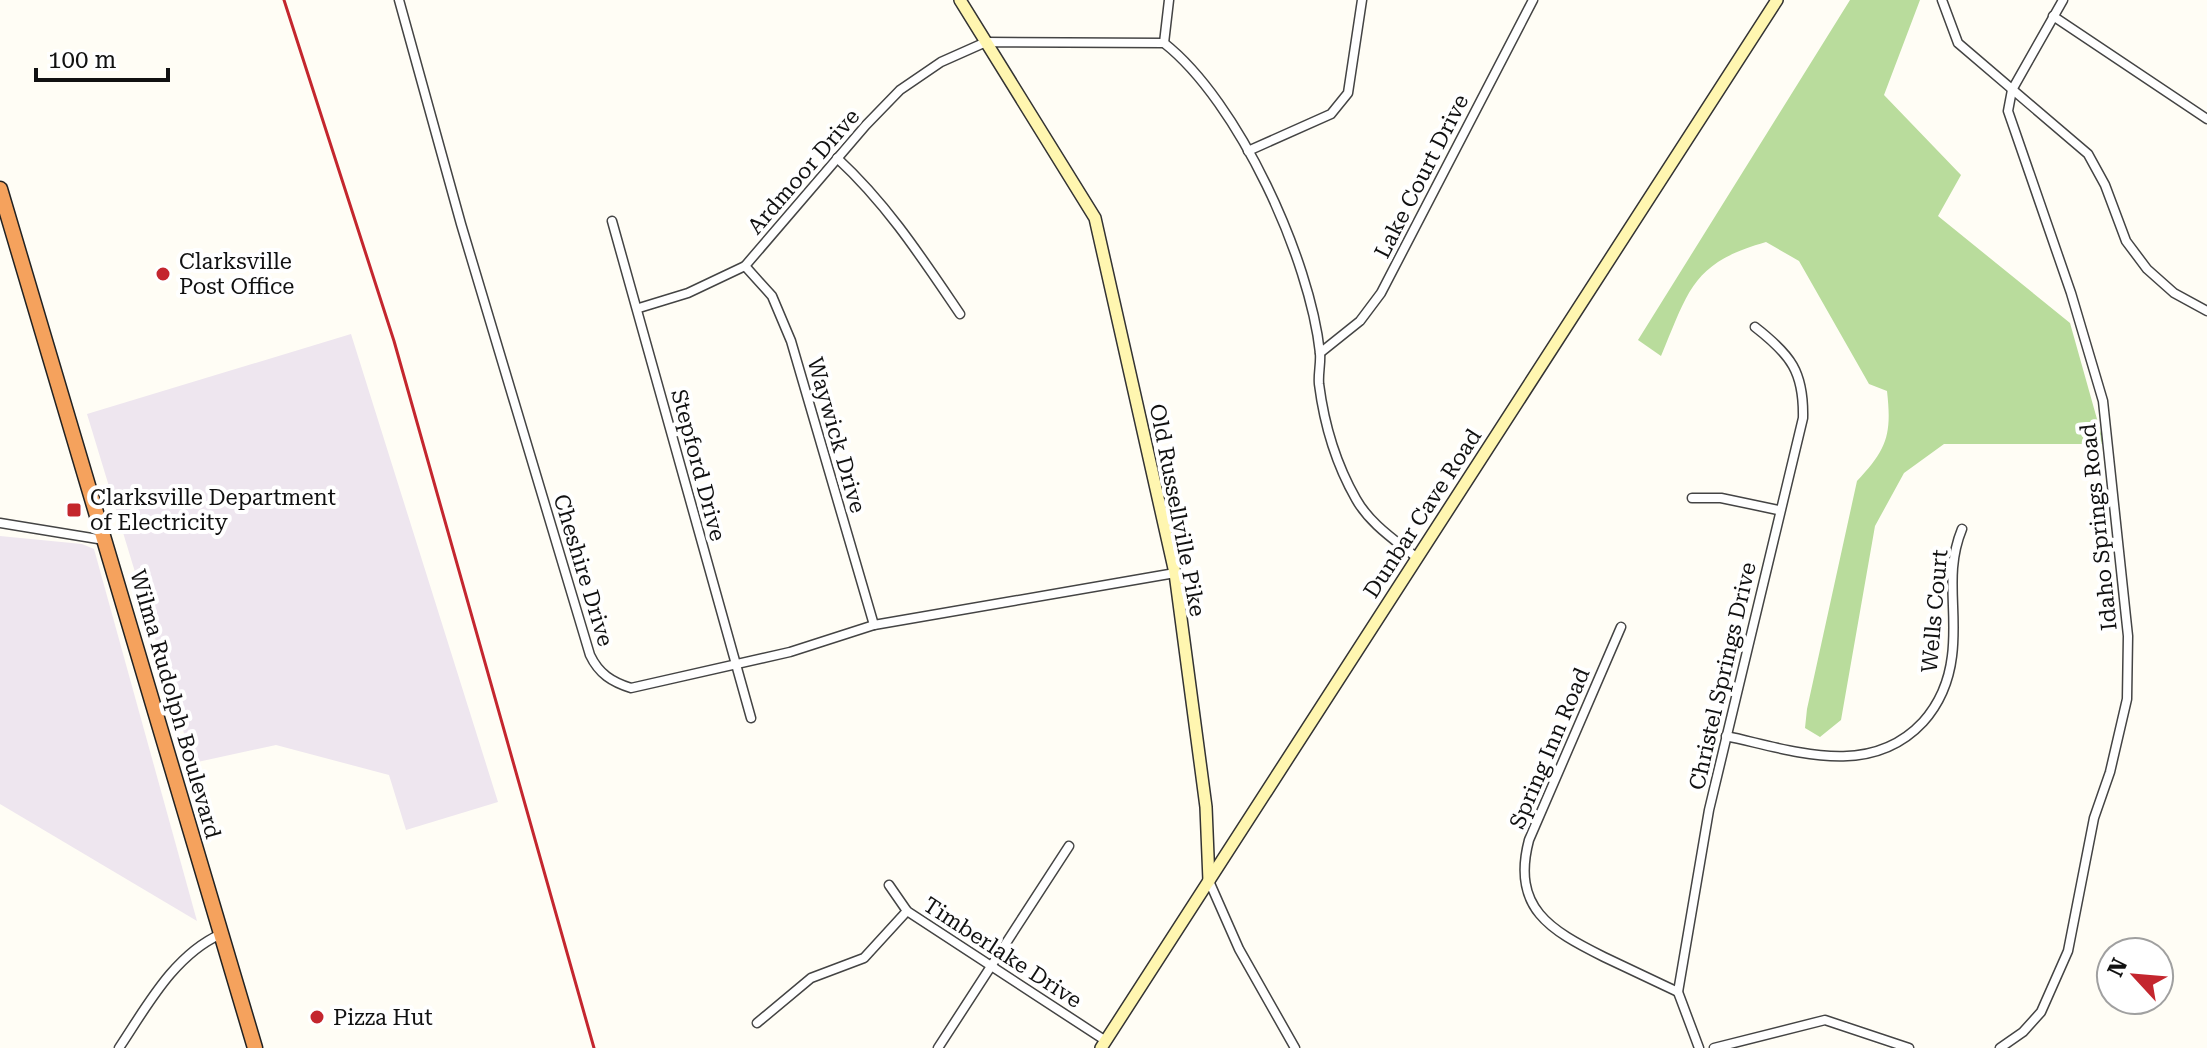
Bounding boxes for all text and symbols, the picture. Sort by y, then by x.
scale bar [36,32,168,82]
text: 100 m [48,46,116,74]
street label: Lake Court Drive [1369,90,1474,262]
street label: Ardmoor Drive [742,104,864,239]
place label: Clarksville Post Office [179,249,294,299]
marker: Clarksville Post Office [154,265,172,283]
street label: Waywick Drive [802,354,871,516]
street label: Stepford Drive [666,387,731,544]
street label: Old Russellville Pike [1145,402,1210,619]
street label: Idaho Springs Road [2075,422,2122,632]
street label: Dunbar Cave Road [1358,424,1486,602]
place label: Clarksville Department of Electricity [90,485,336,535]
street label: Cheshire Drive [549,491,619,649]
marker: Clarksville Department of Electricity [65,501,83,519]
street label: Wells Court [1917,548,1952,674]
street label: Christel Springs Drive [1684,560,1761,792]
street label: Wilma Rudolph Boulevard [125,567,226,842]
street label: Spring Inn Road [1504,664,1595,833]
street label: Timberlake Drive [919,892,1087,1013]
north arrow [2095,936,2175,1016]
text: N [2103,954,2132,981]
place label: Pizza Hut [333,1005,433,1030]
marker: Pizza Hut [308,1008,326,1026]

